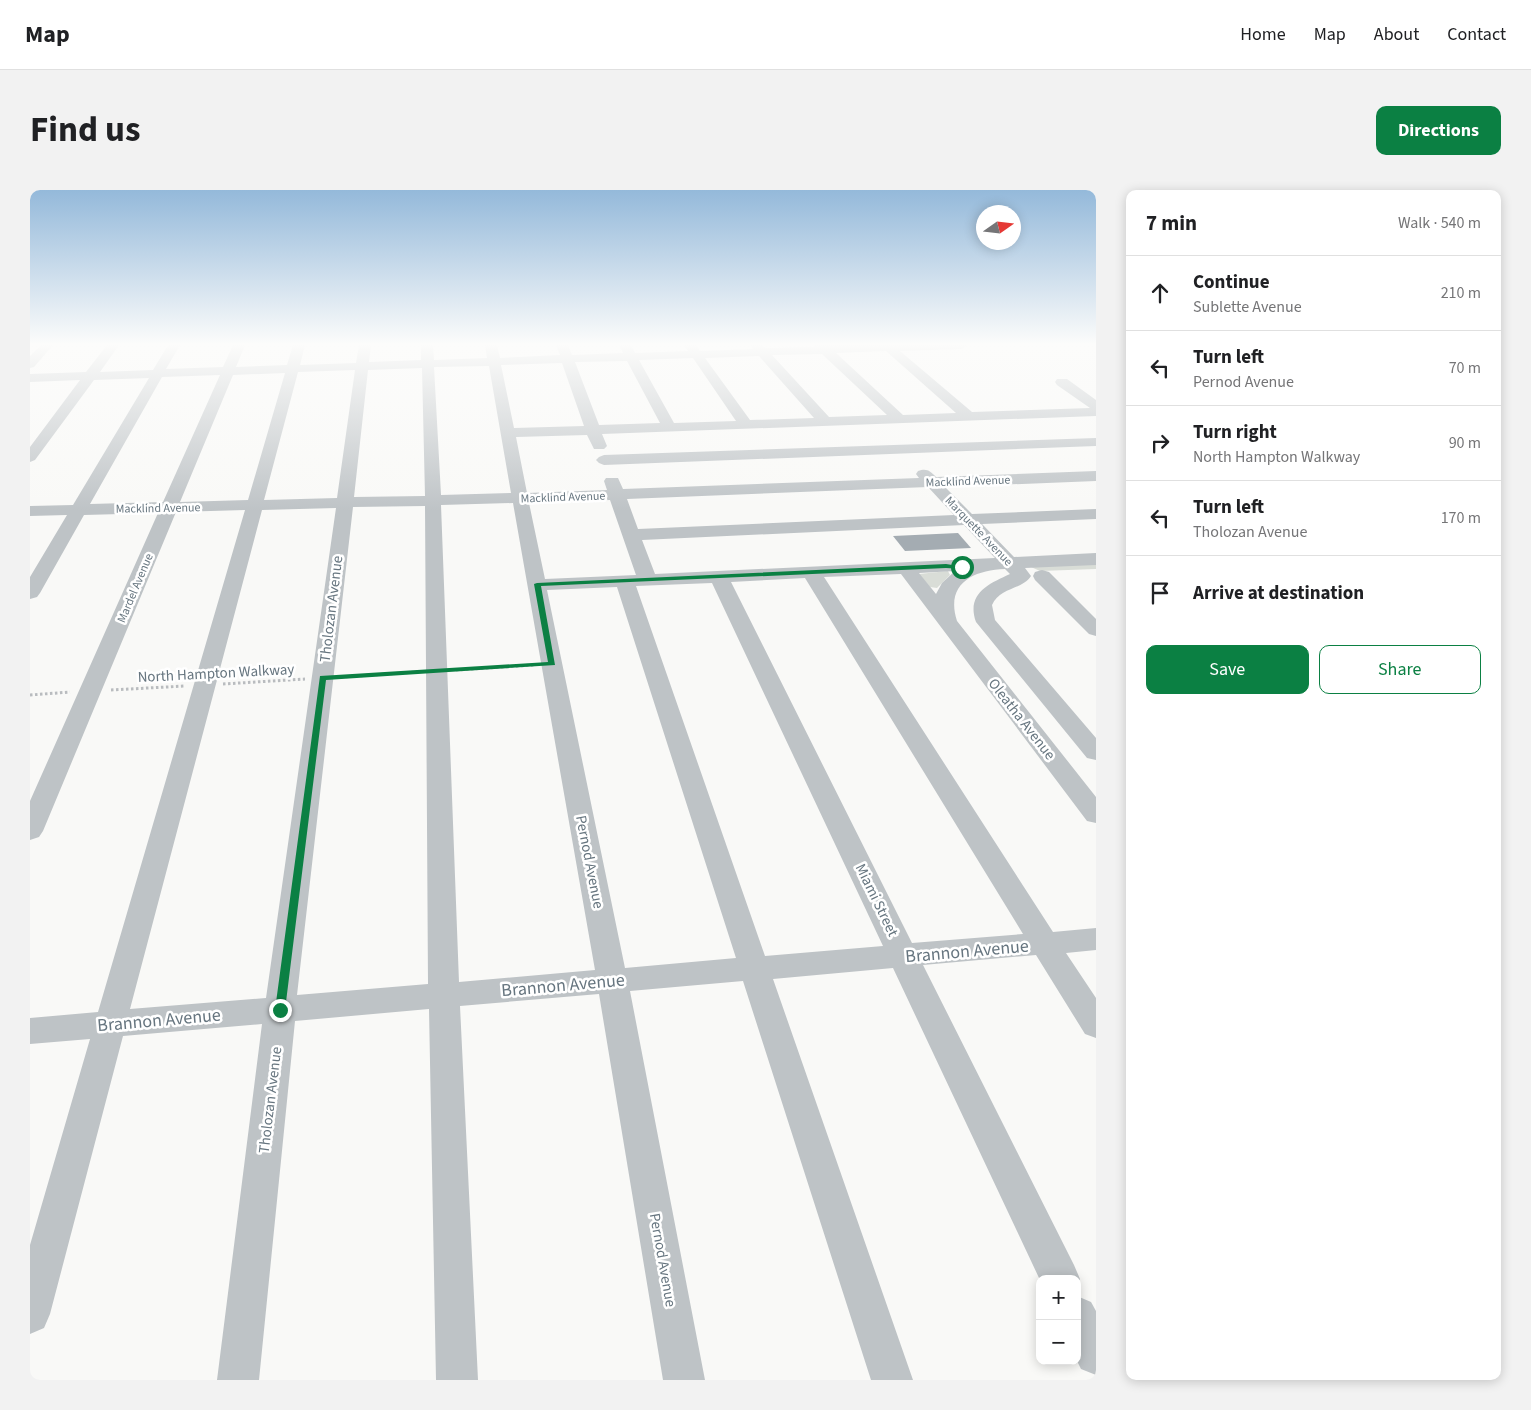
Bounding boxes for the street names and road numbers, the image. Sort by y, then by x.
street label: Macklind Avenue [925,472,1011,491]
street label: Macklind Avenue [520,488,606,507]
street label: Marquette Avenue [941,493,1016,570]
street label: Macklind Avenue [115,499,201,518]
street label: Mardel Avenue [113,551,158,626]
street label: Tholozan Avenue [315,555,348,664]
street label: North Hampton Walkway [137,659,295,688]
street label: Oleatha Avenue [983,674,1060,765]
street label: Pernod Avenue [570,814,609,911]
street label: Miami Street [850,860,903,940]
street label: Brannon Avenue [904,934,1030,969]
street label: Brannon Avenue [500,968,626,1003]
street label: Brannon Avenue [96,1003,222,1038]
street label: Tholozan Avenue [254,1046,287,1155]
street label: Pernod Avenue [644,1212,681,1309]

